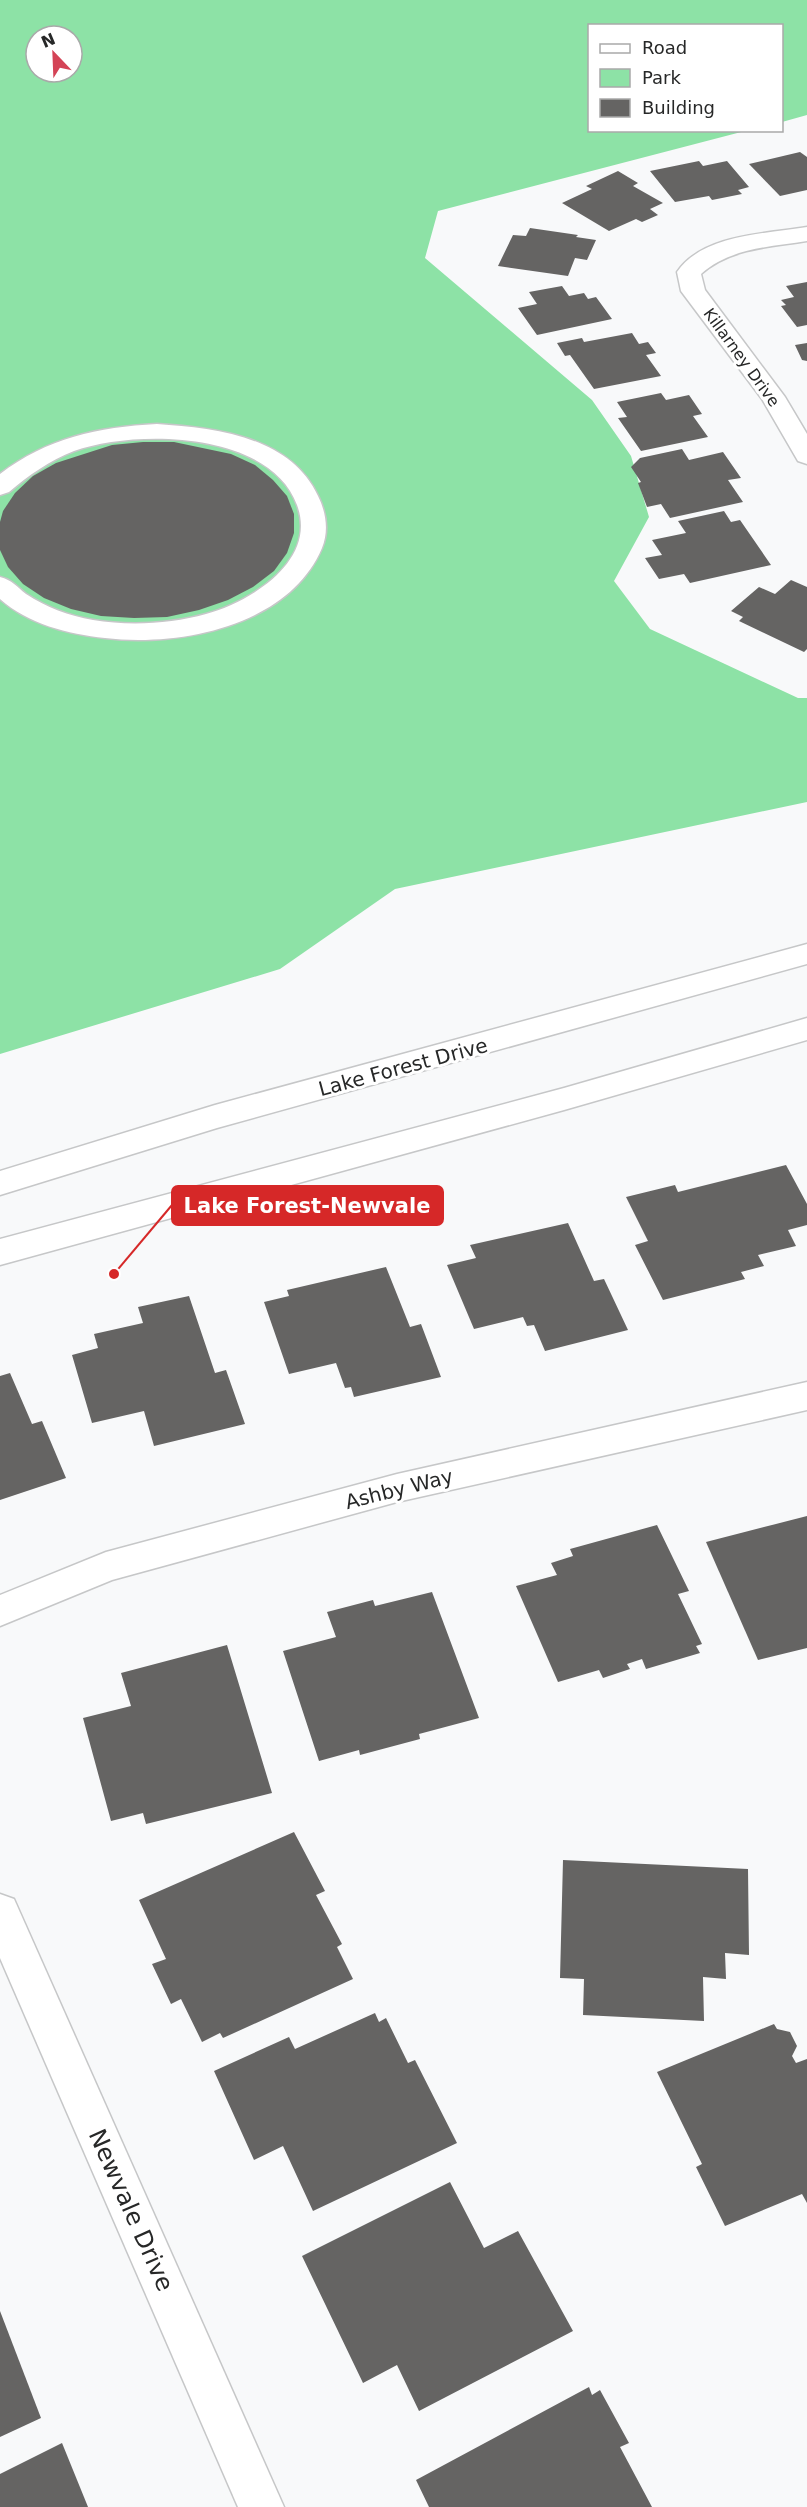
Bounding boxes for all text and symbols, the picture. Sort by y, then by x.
north arrow [24,24,84,84]
legend [588,24,783,132]
text: N [38,29,58,52]
text: Road [642,37,687,58]
text: Park [642,67,681,88]
text: Building [642,97,715,118]
street label: Killarney Drive [699,304,784,410]
street label: Lake Forest Drive [316,1033,490,1101]
callout: Lake Forest-Newvale [172,1186,443,1225]
text: Lake Forest-Newvale [184,1194,430,1218]
street label: Ashby Way [343,1464,456,1514]
street label: Newvale Drive [83,2125,179,2295]

